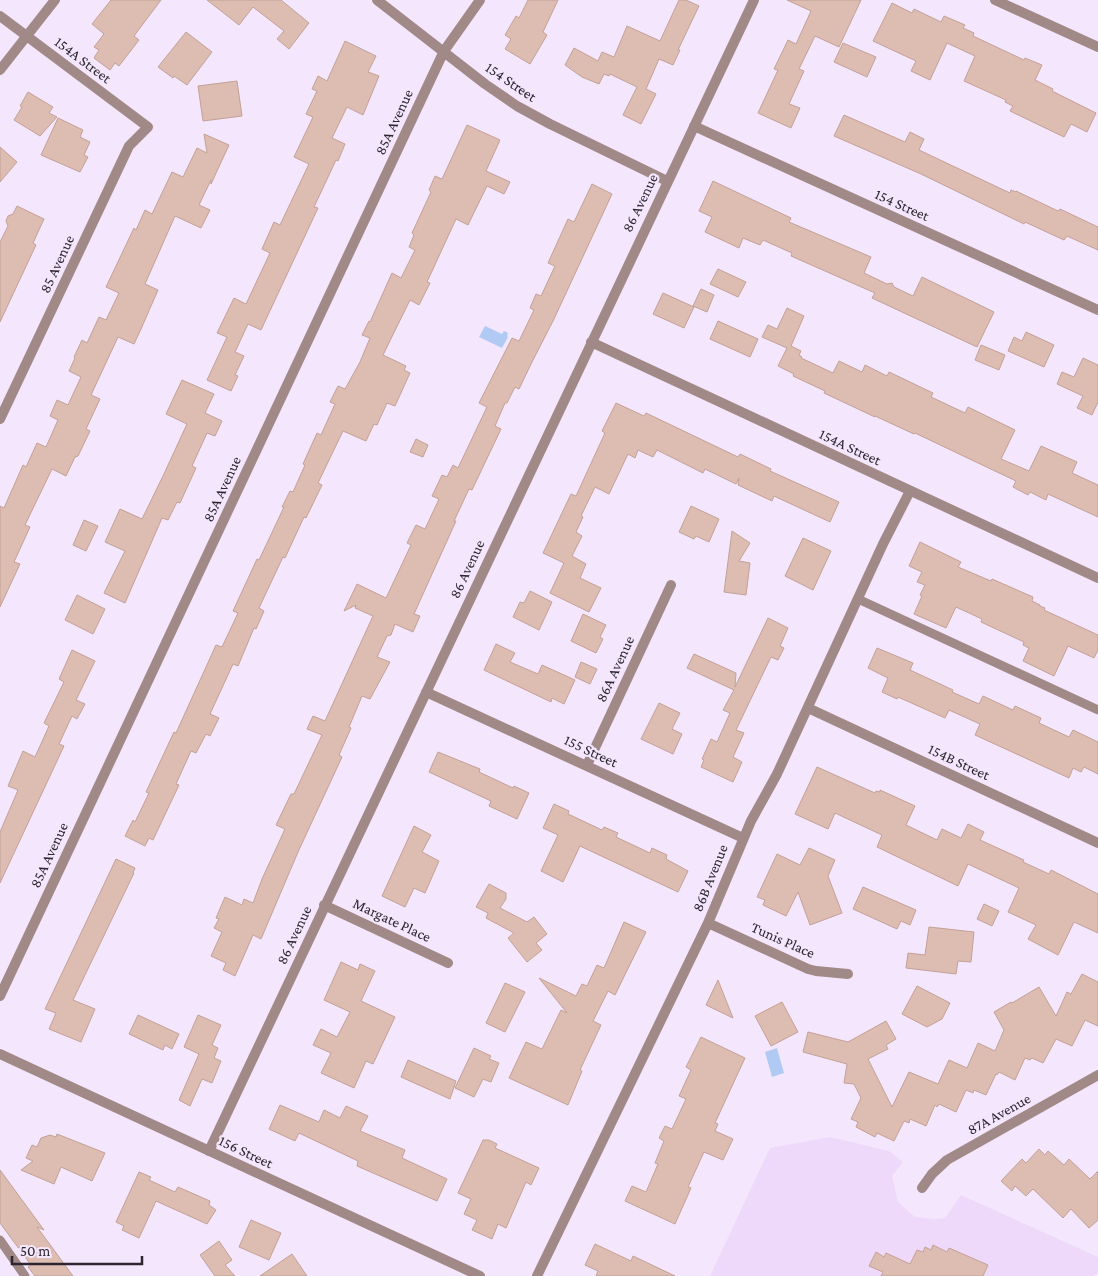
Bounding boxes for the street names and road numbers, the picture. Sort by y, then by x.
street label: 154A Street [52,34,115,87]
street label: 154 Street [483,59,540,105]
street label: 85A Avenue [372,86,416,157]
street label: 86 Avenue [619,171,661,235]
street label: 154 Street [872,186,933,224]
street label: 85 Avenue [37,232,78,295]
street label: 154A Street [817,426,884,469]
street label: 85A Avenue [200,453,244,524]
street label: 86 Avenue [447,537,488,601]
street label: 86A Avenue [593,633,637,705]
street label: 155 Street [562,732,621,771]
street label: 154B Street [926,741,993,784]
street label: 85A Avenue [27,819,71,890]
street label: 86B Avenue [689,842,731,914]
street label: Margate Place [350,895,434,946]
street label: 86 Avenue [274,903,315,967]
street label: Tunis Place [749,919,818,961]
street label: 87A Avenue [965,1090,1034,1138]
street label: 156 Street [216,1133,276,1172]

